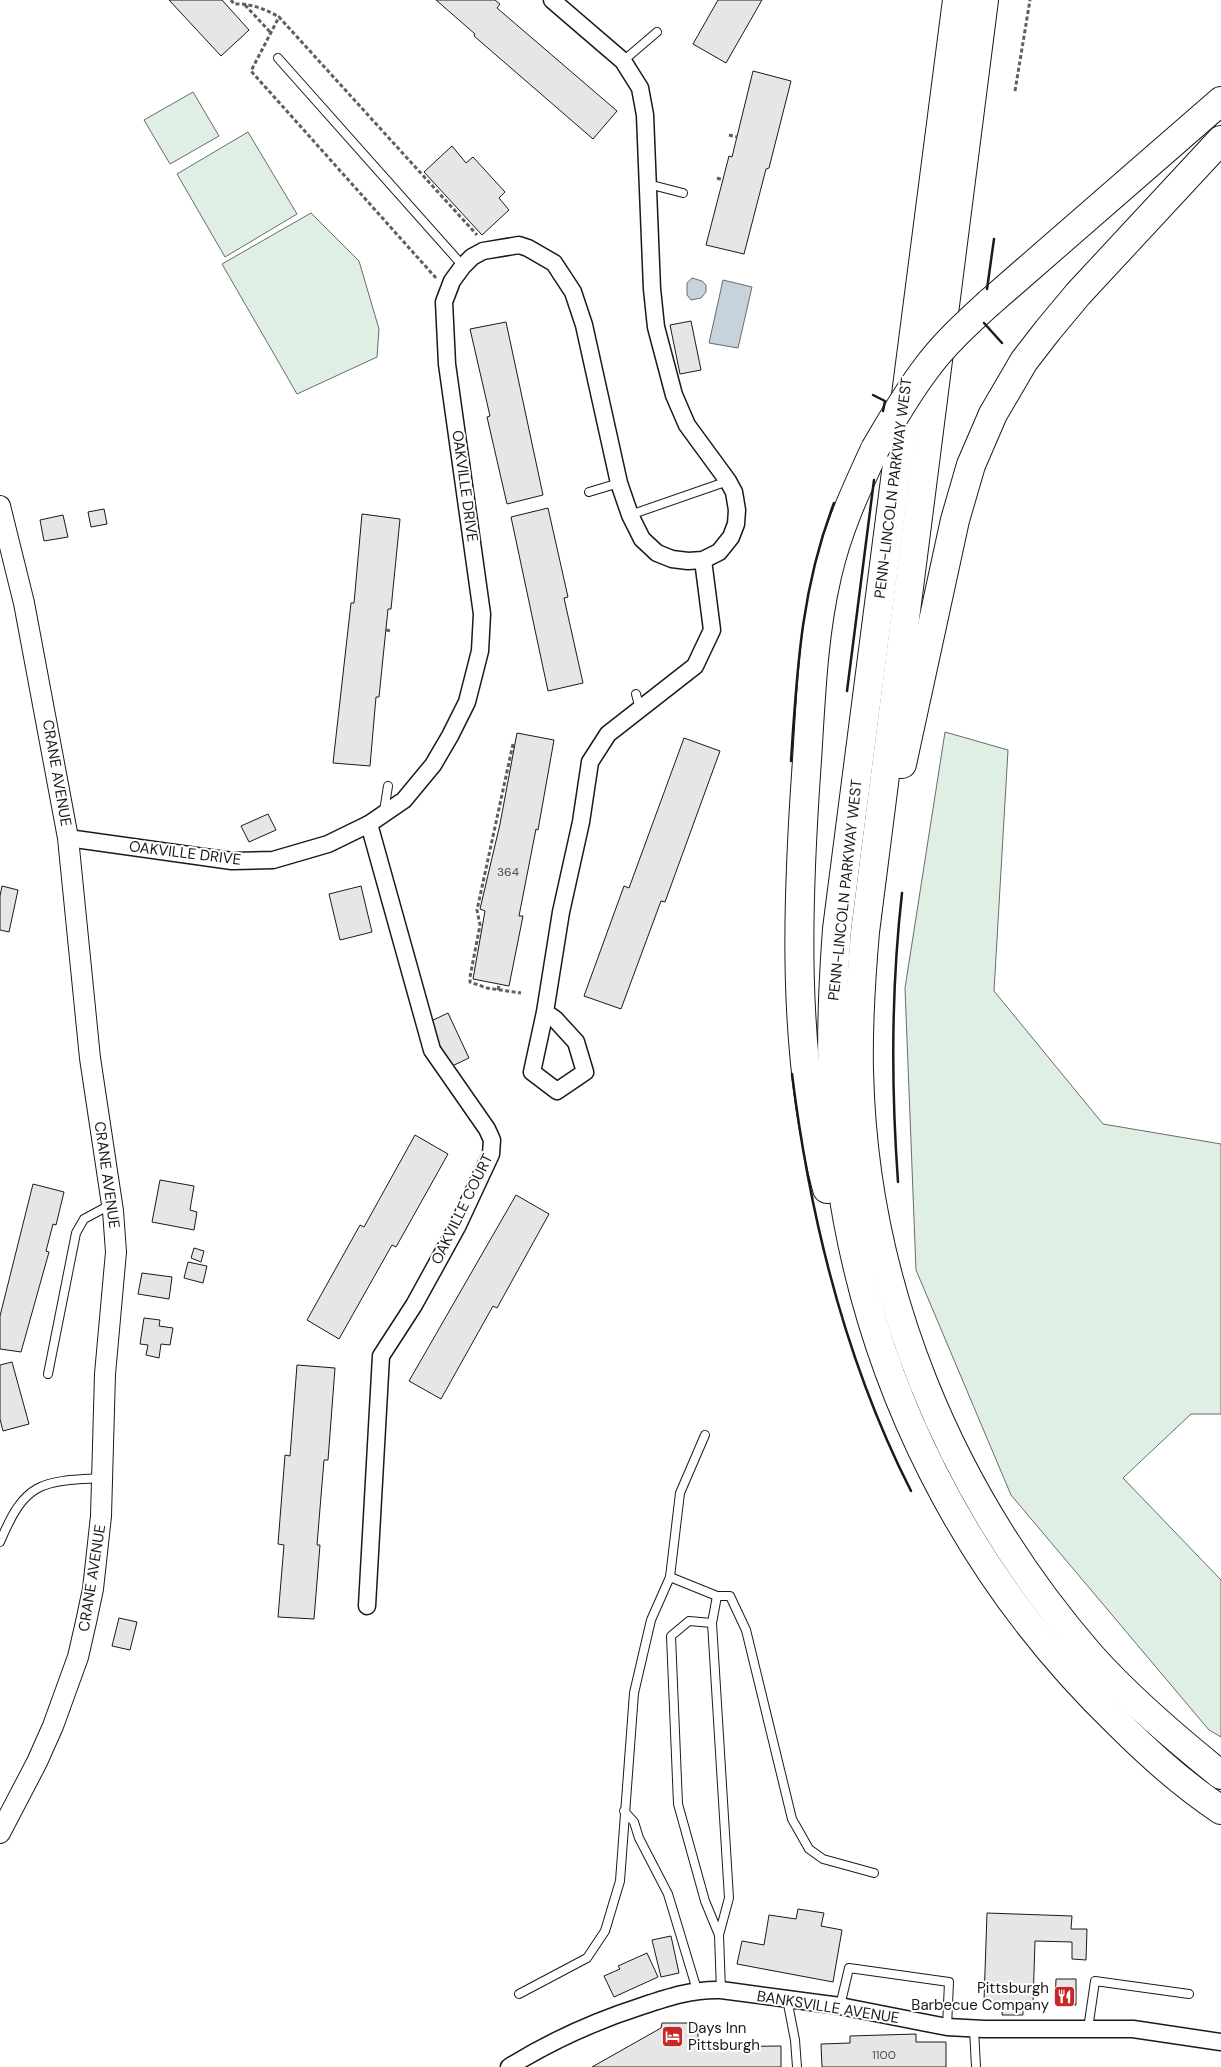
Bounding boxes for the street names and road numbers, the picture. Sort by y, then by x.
street label: PENN-LINCOLN PARKWAY WEST [870,376,916,600]
street label: OAKVILLE DRIVE [447,429,483,543]
street label: CRANE AVENUE [38,718,76,828]
street label: PENN-LINCOLN PARKWAY WEST [823,778,867,1002]
street label: OAKVILLE DRIVE [128,836,242,870]
street label: CRANE AVENUE [90,1120,124,1230]
street label: OAKVILLE COURT [427,1150,497,1268]
street label: CRANE AVENUE [74,1523,110,1633]
street label: BANKSVILLE AVENUE [755,1986,901,2028]

